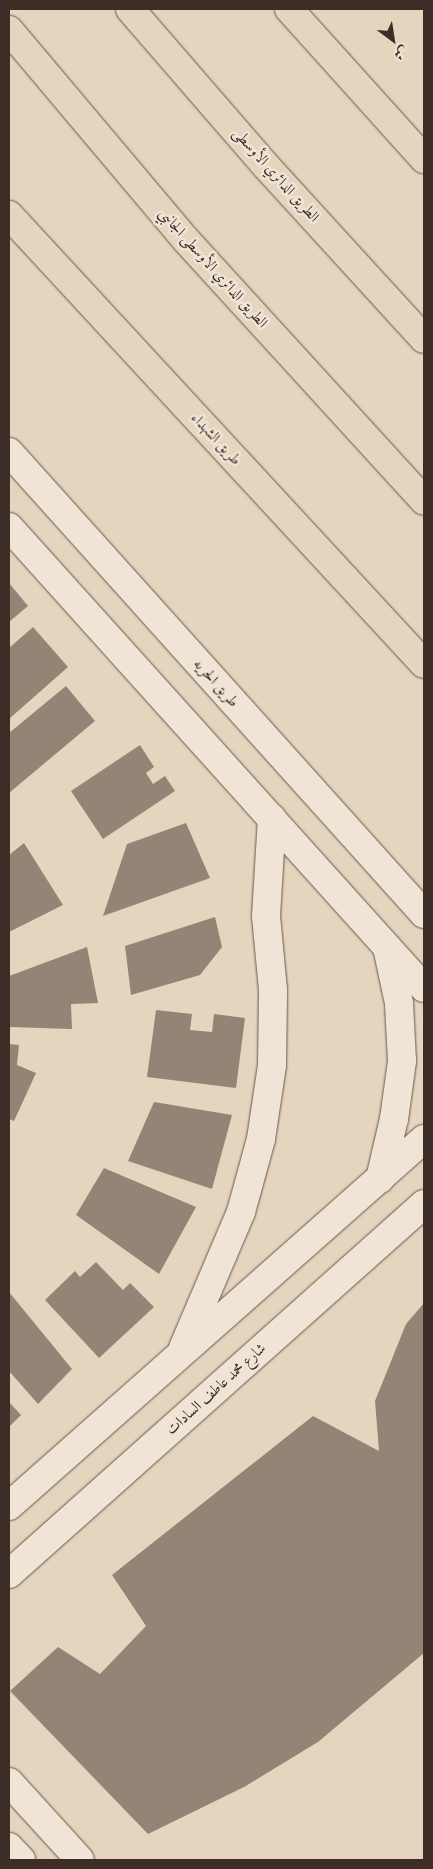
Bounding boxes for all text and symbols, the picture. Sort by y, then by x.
north arrow [368,15,418,65]
text: ش [391,42,411,64]
street label: الطريق الدائري الأوسطى [229,124,323,226]
street label: الطريق الدائري الأوسطى الجانبي [155,204,271,332]
street label: طريق الشهداء [187,409,245,469]
street label: طريق الحريه [190,655,242,711]
street label: شارع محمد عاطف السادات [162,1339,270,1439]

